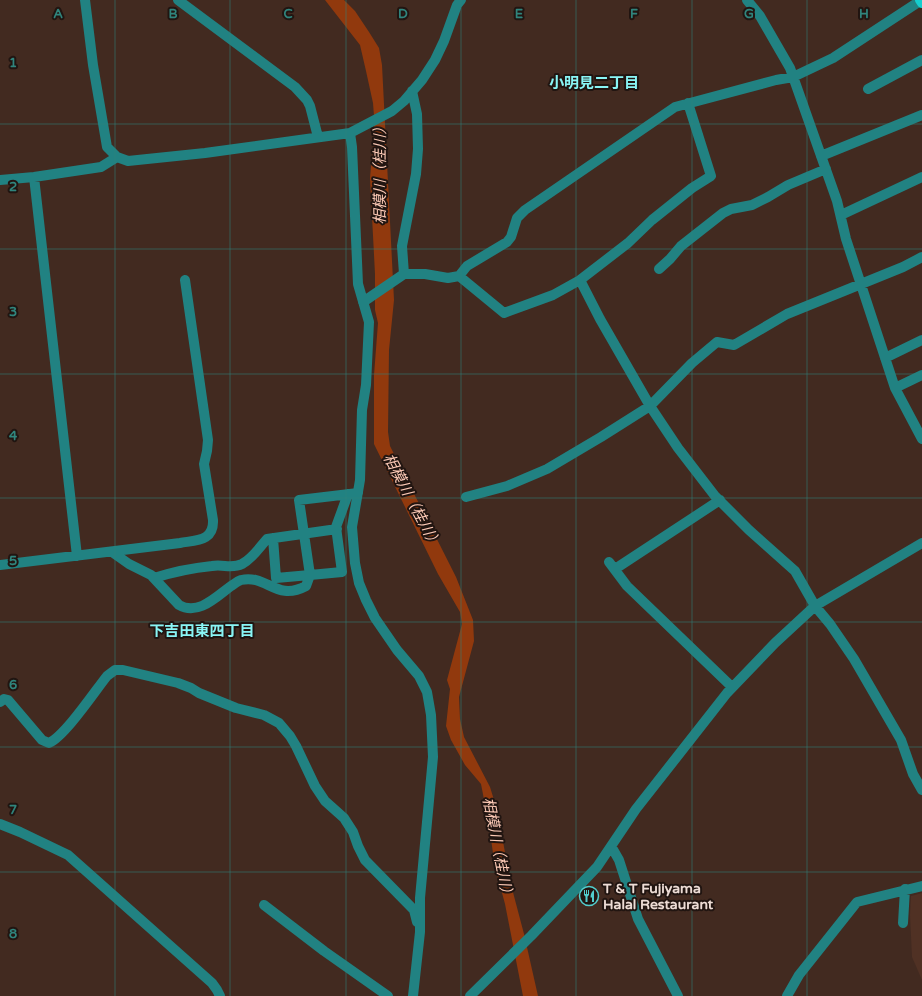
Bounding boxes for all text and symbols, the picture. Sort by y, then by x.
text: A [53,6,63,22]
text: B [168,6,178,22]
text: C [283,6,293,22]
text: D [398,6,408,22]
text: E [515,6,523,22]
text: F [630,6,638,22]
text: G [744,6,754,22]
text: H [859,6,869,22]
text: 1 [9,55,17,71]
district label: 小明見二丁目 [549,74,639,92]
water label: 相模川（桂川） [371,119,389,225]
text: 2 [9,179,17,195]
text: 3 [9,304,17,320]
text: 4 [9,428,18,444]
water label: 相模川（桂川） [379,450,445,552]
text: 5 [9,553,17,569]
district label: 下吉田東四丁目 [149,622,255,640]
text: 6 [9,677,17,693]
water label: 相模川（桂川） [479,796,517,902]
text: 7 [9,802,17,818]
place label: T & T Fujiyama Halal Restaurant [602,880,714,913]
restaurant icon: T & T Fujiyama Halal Restaurant [578,885,600,907]
text: 8 [9,926,17,942]

